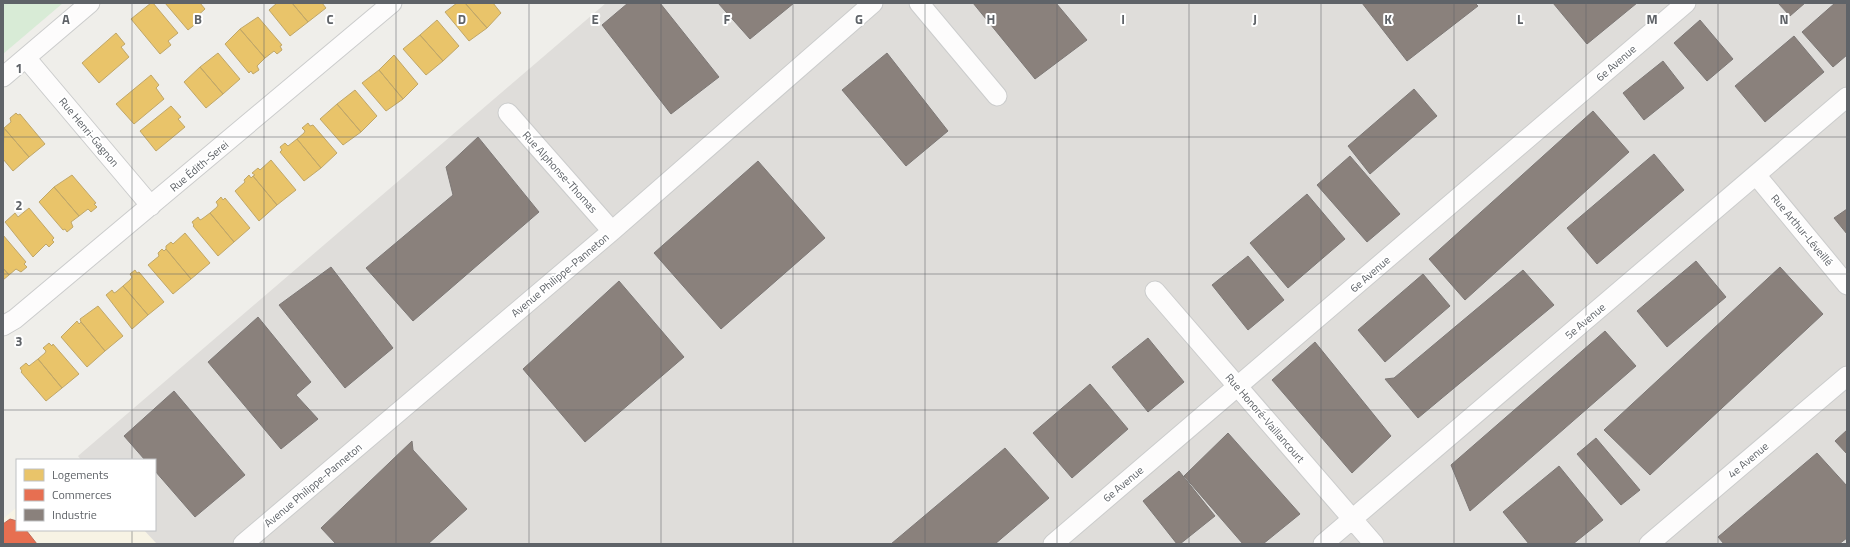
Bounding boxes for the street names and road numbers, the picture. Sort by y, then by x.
street label: 6e Avenue [1592,41,1640,85]
street label: Rue Henri-Gagnon [55,94,123,170]
street label: Rue Alphonse-Thomas [519,128,601,216]
street label: Rue Édith-Serei [166,137,232,195]
street label: Rue Arthur-Léveillé [1767,191,1837,270]
street label: Avenue Philippe-Panneton [508,229,613,321]
street label: 6e Avenue [1346,252,1394,296]
street label: 5e Avenue [1561,299,1609,343]
street label: Rue Honoré-Vaillancourt [1222,370,1308,466]
street label: 4e Avenue [1724,438,1772,482]
street label: Avenue Philippe-Panneton [261,439,366,531]
street label: 6e Avenue [1099,462,1147,506]

